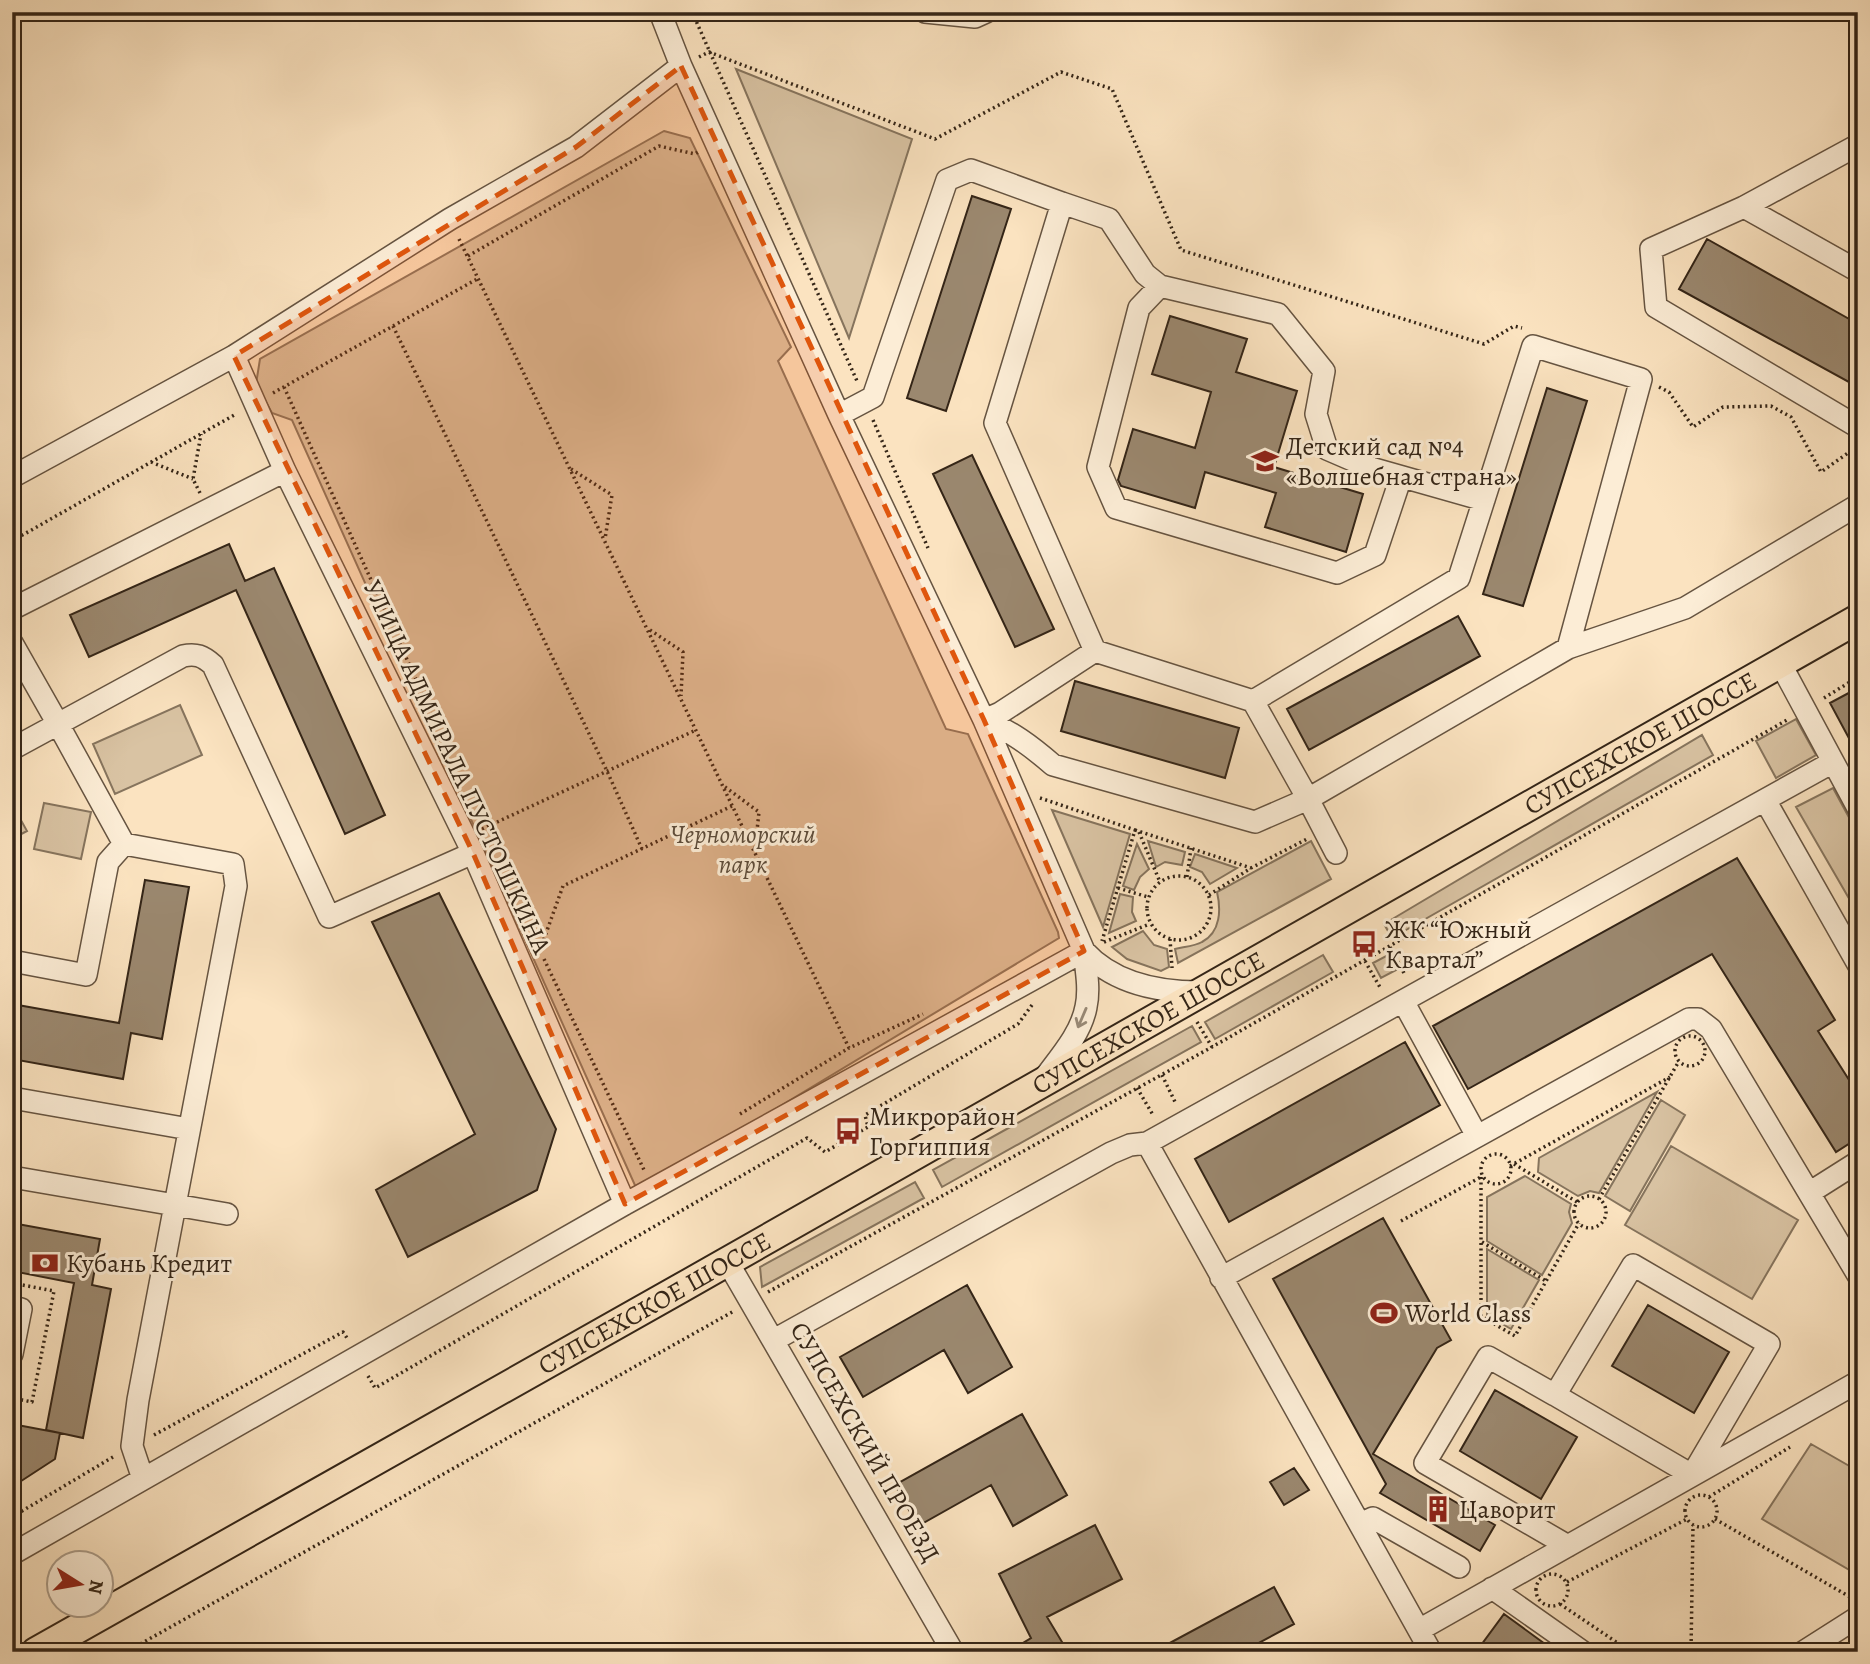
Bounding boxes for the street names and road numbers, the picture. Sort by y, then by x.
street label: УЛИЦА АДМИРАЛА ПУСТОШКИНА [355,574,560,960]
street label: СУПСЕХСКОЕ ШОССЕ [1518,663,1763,823]
street label: СУПСЕХСКОЕ ШОССЕ [1026,942,1271,1102]
street label: СУПСЕХСКОЕ ШОССЕ [532,1223,777,1383]
street label: СУПСЕХСКИЙ ПРОЕЗД [782,1316,948,1568]

